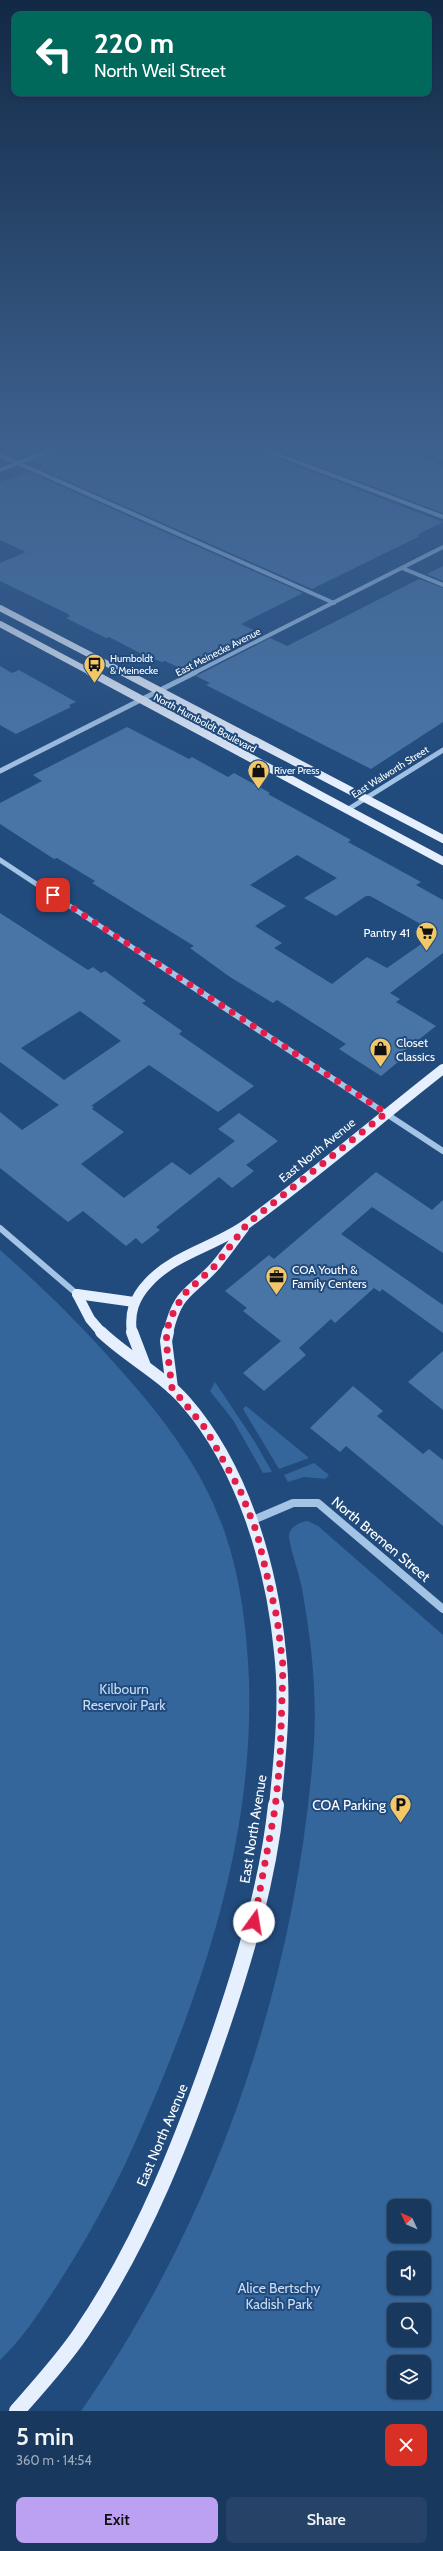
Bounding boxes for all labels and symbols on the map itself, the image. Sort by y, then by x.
street label: East Meinecke Avenue [173,625,263,679]
bus stop icon: Humboldt & Meinecke [81,651,107,684]
place label: Humboldt & Meinecke [110,652,158,677]
street label: North Humboldt Boulevard [151,690,259,756]
street label: East Walworth Street [349,743,432,801]
shop icon: River Press [246,757,272,790]
place label: River Press [274,764,320,777]
pin [36,878,70,912]
supermarket icon: Pantry 41 [413,919,439,952]
place label: Pantry 41 [363,925,410,940]
place label: Closet Classics [396,1035,435,1064]
shop icon: Closet Classics [367,1036,393,1069]
street label: East North Avenue [276,1115,358,1185]
place label: COA Youth & Family Centers [292,1262,367,1291]
office icon: COA Youth & Family Centers [264,1263,290,1296]
street label: North Bremen Street [328,1492,434,1586]
park label: Kilbourn Reservoir Park [83,1680,166,1714]
street label: East North Avenue [236,1773,270,1885]
parking icon: COA Parking [388,1792,414,1825]
place label: COA Parking [312,1796,387,1814]
position arrow [233,1901,275,1943]
street label: East North Avenue [132,2081,192,2189]
north arrow [387,2199,431,2243]
park label: Alice Bertschy Kadish Park [238,2279,320,2313]

